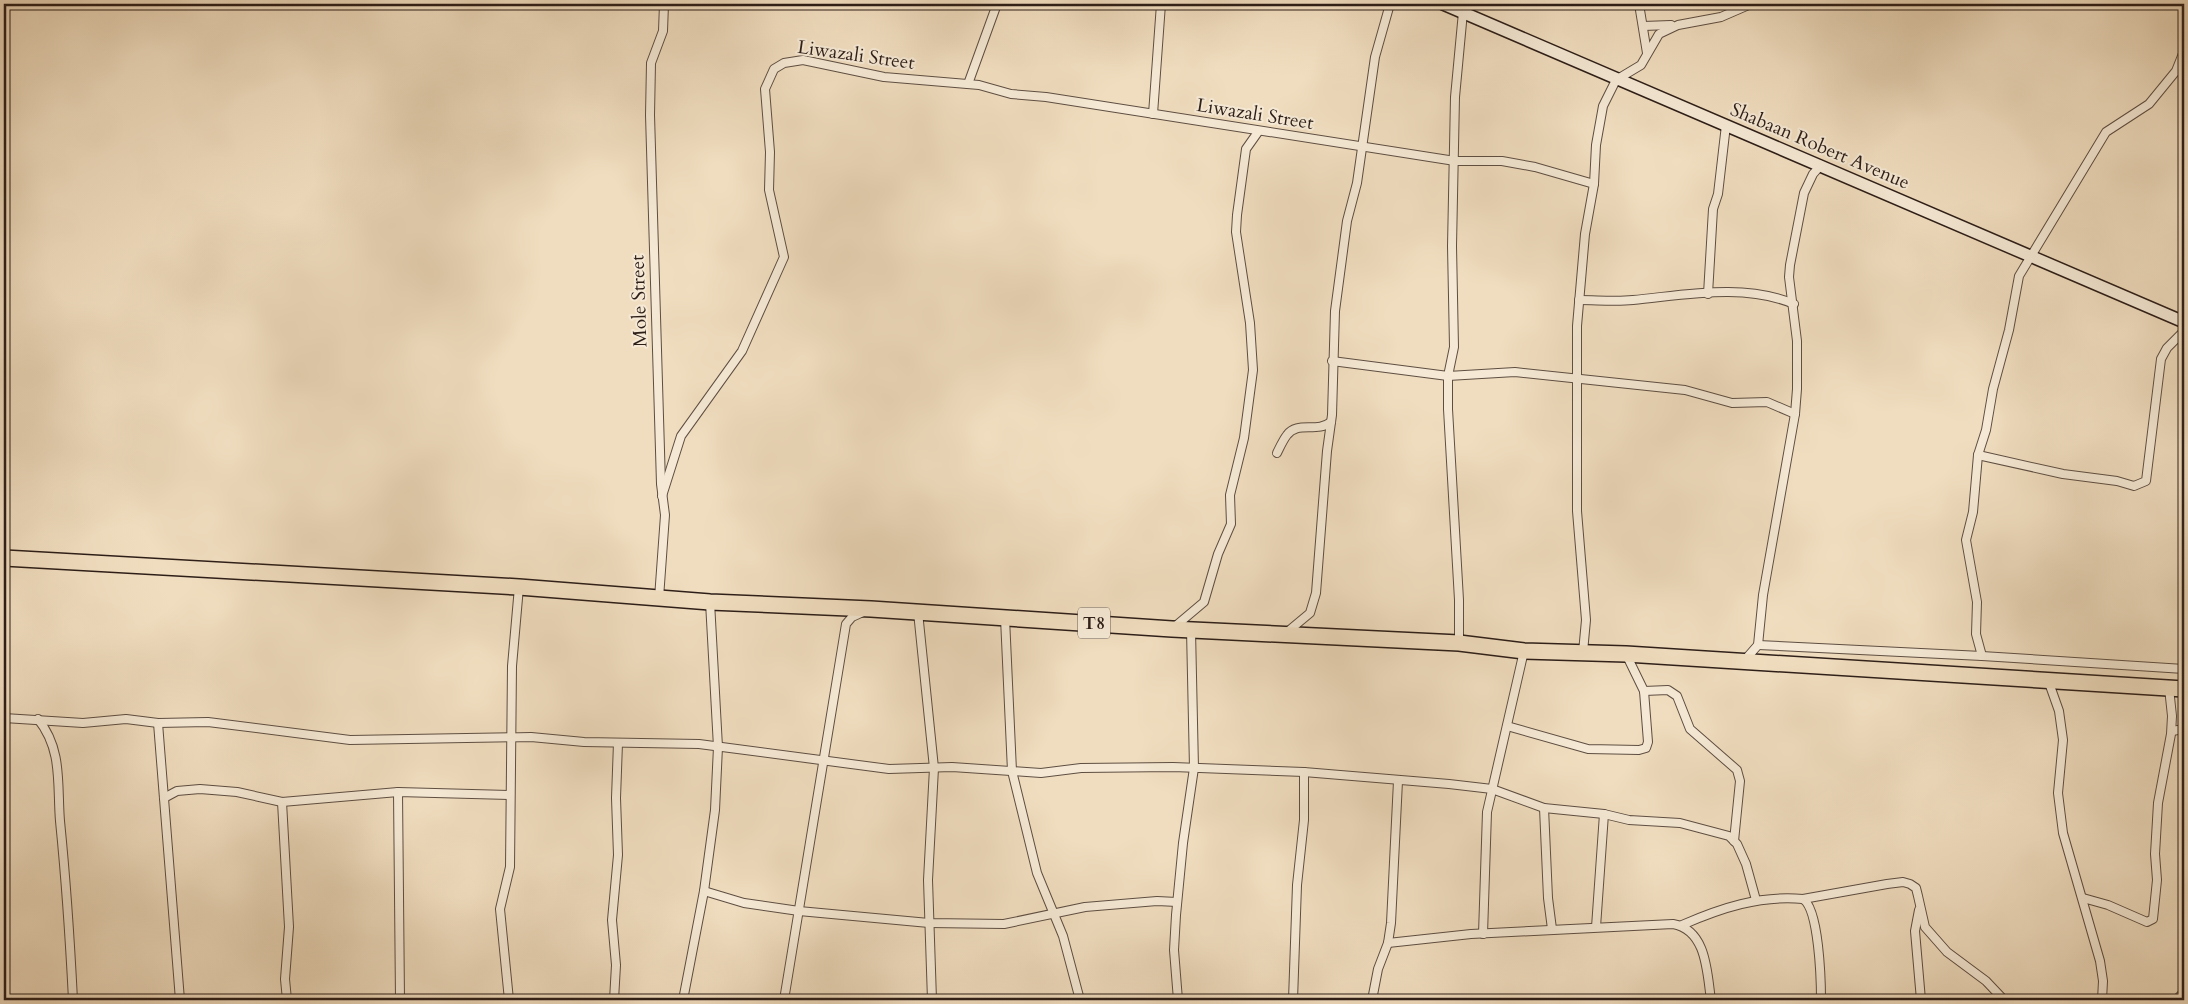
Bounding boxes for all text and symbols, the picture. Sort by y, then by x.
street label: Liwazali Street [796,34,916,76]
street label: Liwazali Street [1195,92,1315,136]
street label: Shabaan Robert Avenue [1726,96,1914,196]
street label: Mole Street [624,254,654,348]
road number: T8 [1078,608,1110,638]

